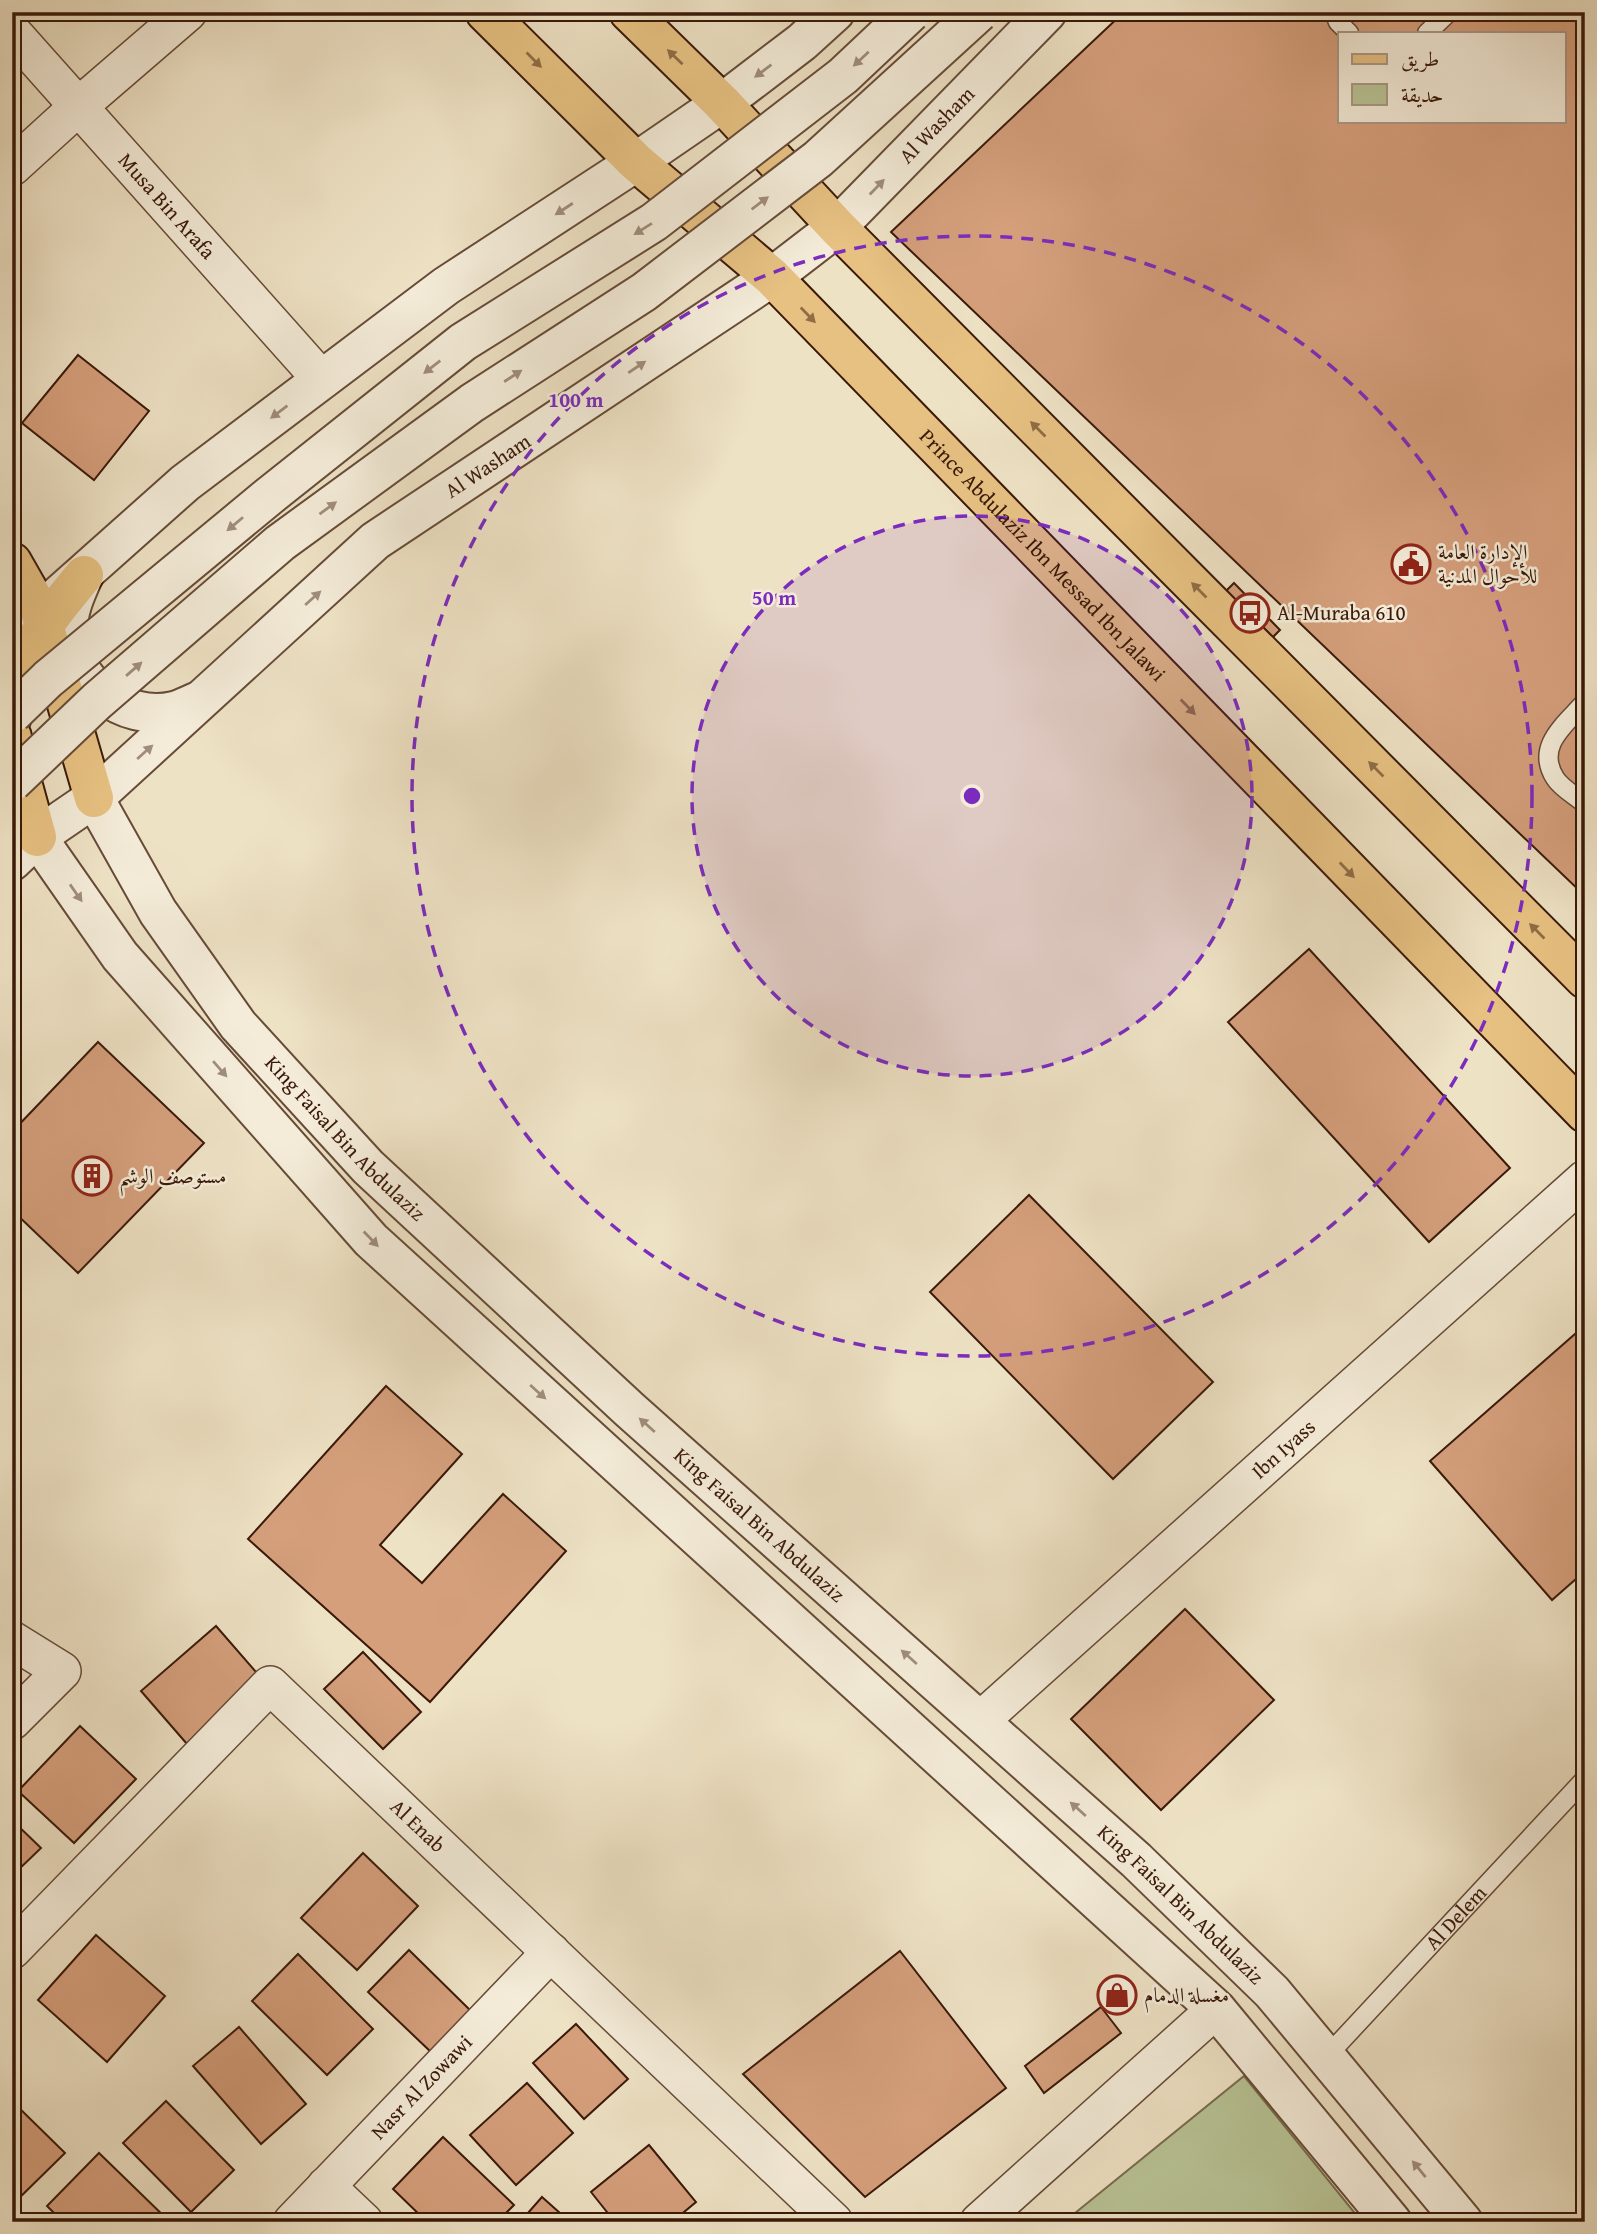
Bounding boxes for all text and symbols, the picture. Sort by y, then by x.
legend [1338,32,1566,122]
text: طريق [1401,43,1439,74]
one-way arrow [667,49,684,66]
one-way arrow [853,51,870,67]
one-way arrow [525,52,542,68]
one-way arrow [755,64,773,79]
street label: Al Washam [891,79,982,170]
text: حديقة [1401,79,1444,110]
street label: Musa Bin Arafa [111,145,223,266]
one-way arrow [868,179,884,196]
one-way arrow [750,196,768,211]
one-way arrow [554,203,574,216]
one-way arrow [633,223,653,236]
one-way arrow [800,306,817,323]
one-way arrow [424,359,442,374]
one-way arrow [627,361,646,374]
one-way arrow [504,370,523,383]
text: 100 m [548,384,604,415]
one-way arrow [270,405,288,419]
street label: Prince Abdulaziz Ibn Messad Ibn Jalawi [912,421,1173,688]
one-way arrow [1030,421,1047,438]
street label: Al Washam [438,426,537,505]
one-way arrow [319,501,337,515]
one-way arrow [227,516,244,531]
place label: الإدارة العامة للأحوال المدنية [1438,536,1537,591]
public building icon: الإدارة العامة للأحوال المدنية [1390,543,1432,585]
text: 50 m [752,582,796,613]
one-way arrow [1190,582,1207,599]
one-way arrow [304,591,321,607]
bus stop icon: Al-Muraba 610 [1229,592,1271,634]
place label: Al-Muraba 610 [1277,597,1406,628]
one-way arrow [126,662,143,677]
one-way arrow [1180,698,1197,715]
one-way arrow [136,745,153,760]
one-way arrow [1369,761,1385,778]
centre of rings [960,784,984,808]
one-way arrow [1338,861,1354,878]
one-way arrow [69,884,83,902]
one-way arrow [1528,922,1545,939]
street label: King Faisal Bin Abdulaziz [258,1048,433,1228]
one-way arrow [211,1060,227,1077]
building icon: مستوصف الوشم [71,1155,113,1197]
place label: مستوصف الوشم [119,1160,226,1197]
one-way arrow [362,1230,379,1247]
one-way arrow [529,1384,546,1400]
street label: Ibn Iyass [1244,1412,1322,1486]
one-way arrow [638,1417,656,1433]
street label: King Faisal Bin Abdulaziz [667,1440,852,1609]
one-way arrow [900,1649,918,1665]
street label: Al Enab [383,1791,453,1860]
one-way arrow [1070,1801,1087,1817]
street label: King Faisal Bin Abdulaziz [1091,1817,1271,1991]
street label: Al Delem [1417,1878,1494,1957]
shop icon: مغسلة الدمام [1096,1974,1138,2016]
place label: مغسلة الدمام [1144,1979,1229,2013]
street label: Nasr Al Zowawi [363,2027,479,2146]
one-way arrow [1412,2160,1427,2178]

